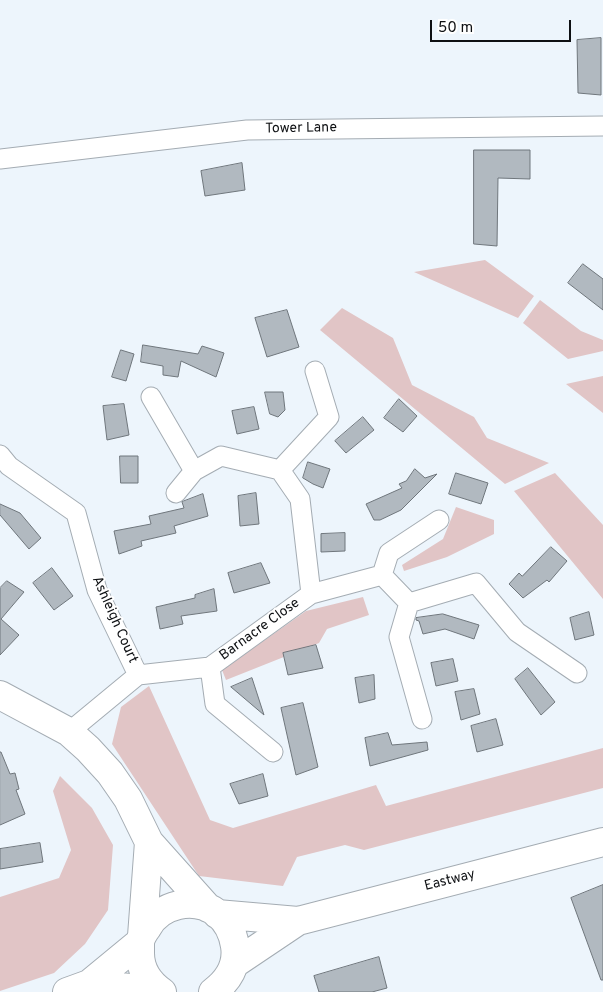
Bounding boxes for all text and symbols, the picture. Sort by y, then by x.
scale bar [433,10,574,42]
text: 50 m [438,19,473,38]
street label: Tower Lane [265,120,337,138]
street label: Ashleigh Court [87,574,141,666]
street label: Barnacre Close [217,595,303,665]
street label: Eastway [423,867,477,895]

